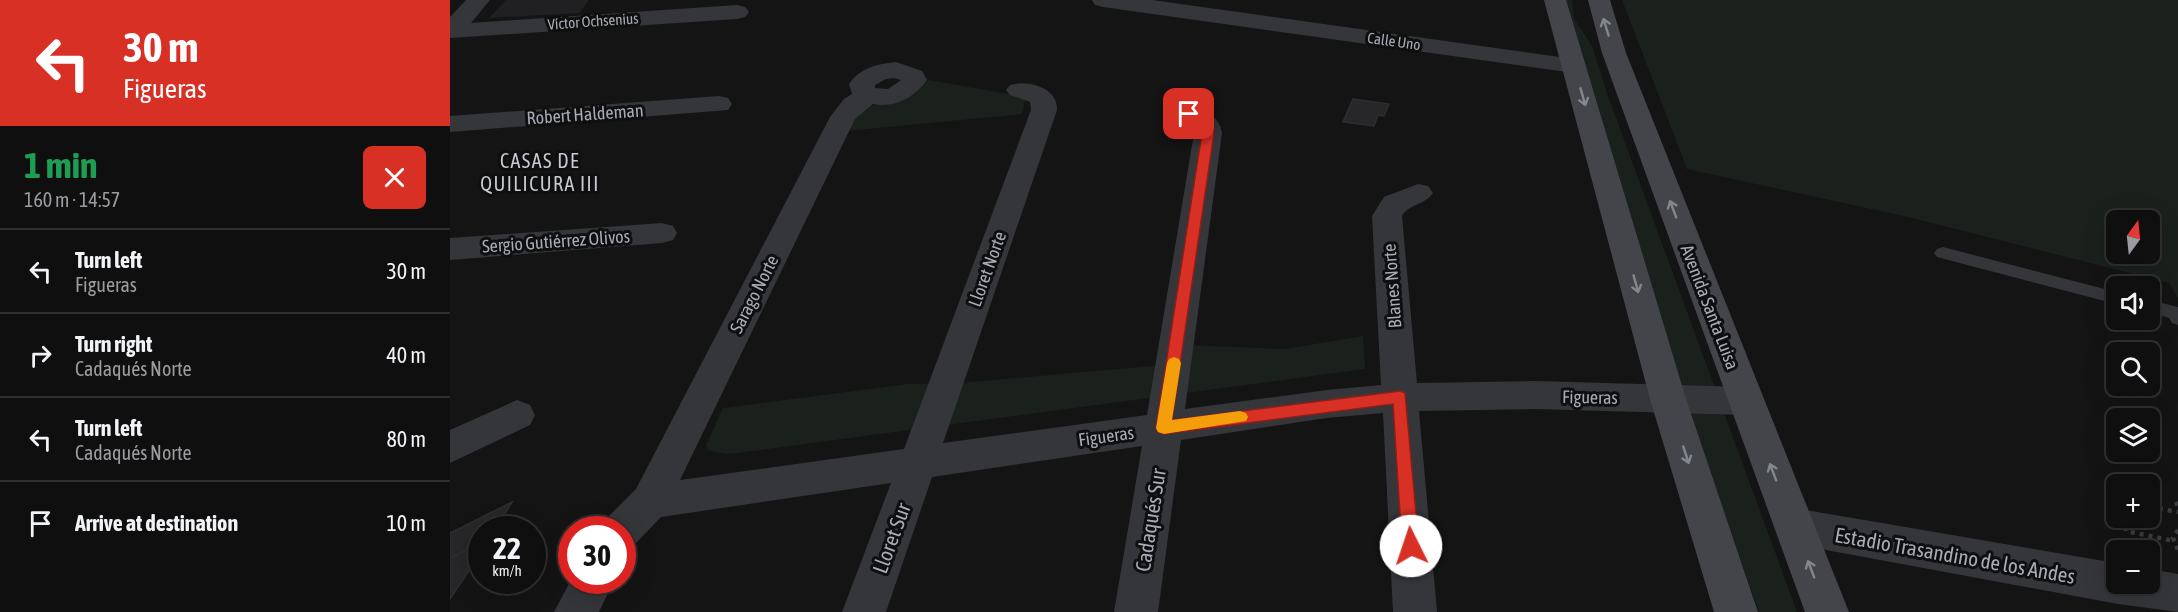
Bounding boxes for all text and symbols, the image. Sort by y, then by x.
street label: Víctor Ochsenius [547,9,639,33]
one-way arrow [1600,18,1611,37]
text: 30 m [123,23,198,71]
icon: left [24,24,102,102]
street label: Calle Uno [1366,29,1422,53]
text: Figueras [123,73,207,104]
one-way arrow [1578,87,1589,106]
pin [1163,88,1214,139]
icon: arrive [1172,97,1205,130]
street label: Robert Haldeman [526,99,644,129]
text: 1 min [24,144,98,186]
button: close [363,146,426,209]
district label: CASAS DE QUILICURA III [480,149,600,195]
text: 160 m · 14:57 [24,188,120,211]
one-way arrow [1666,200,1677,218]
north arrow [2106,210,2160,264]
map controls [2106,210,2160,594]
street label: Sergio Gutiérrez Olivos [481,225,631,257]
street label: Lloret Norte [964,229,1010,309]
street label: Avenida Santa Luisa [1677,242,1743,372]
street label: Blanes Norte [1379,243,1405,329]
text: Turn left [75,247,142,273]
street label: Sarago Norte [725,251,783,337]
icon: left [24,255,57,288]
text: 30 m [386,258,426,284]
text: Figueras [75,273,137,296]
one-way arrow [1631,274,1642,293]
button: sound [2106,276,2160,330]
text: Turn right [75,331,152,357]
icon: right [24,339,57,372]
text: 40 m [386,342,426,368]
button: search [2106,342,2160,396]
text: Cadaqués Norte [75,357,192,380]
street label: Figueras [1562,386,1618,408]
button: layers [2106,408,2160,462]
text: Turn left [75,415,142,441]
street label: Figueras [1077,422,1135,450]
icon: left [24,423,57,456]
text: 80 m [386,426,426,452]
text: Cadaqués Norte [75,441,192,464]
one-way arrow [1681,445,1692,464]
one-way arrow [1766,463,1777,481]
street label: Cadaqués Sur [1130,466,1170,573]
button: + [2106,474,2160,528]
street label: Lloret Sur [867,499,915,576]
icon: arrive [24,507,57,540]
text: Arrive at destination [75,510,238,536]
text: 10 m [386,510,426,536]
position arrow [1379,514,1443,578]
speed limit sign: 30 [558,516,636,594]
street label: Estadio Trasandino de los Andes [1833,522,2077,588]
text: 22 [493,531,521,565]
button: − [2106,540,2160,594]
one-way arrow [1804,560,1815,579]
text: km/h [492,562,522,579]

